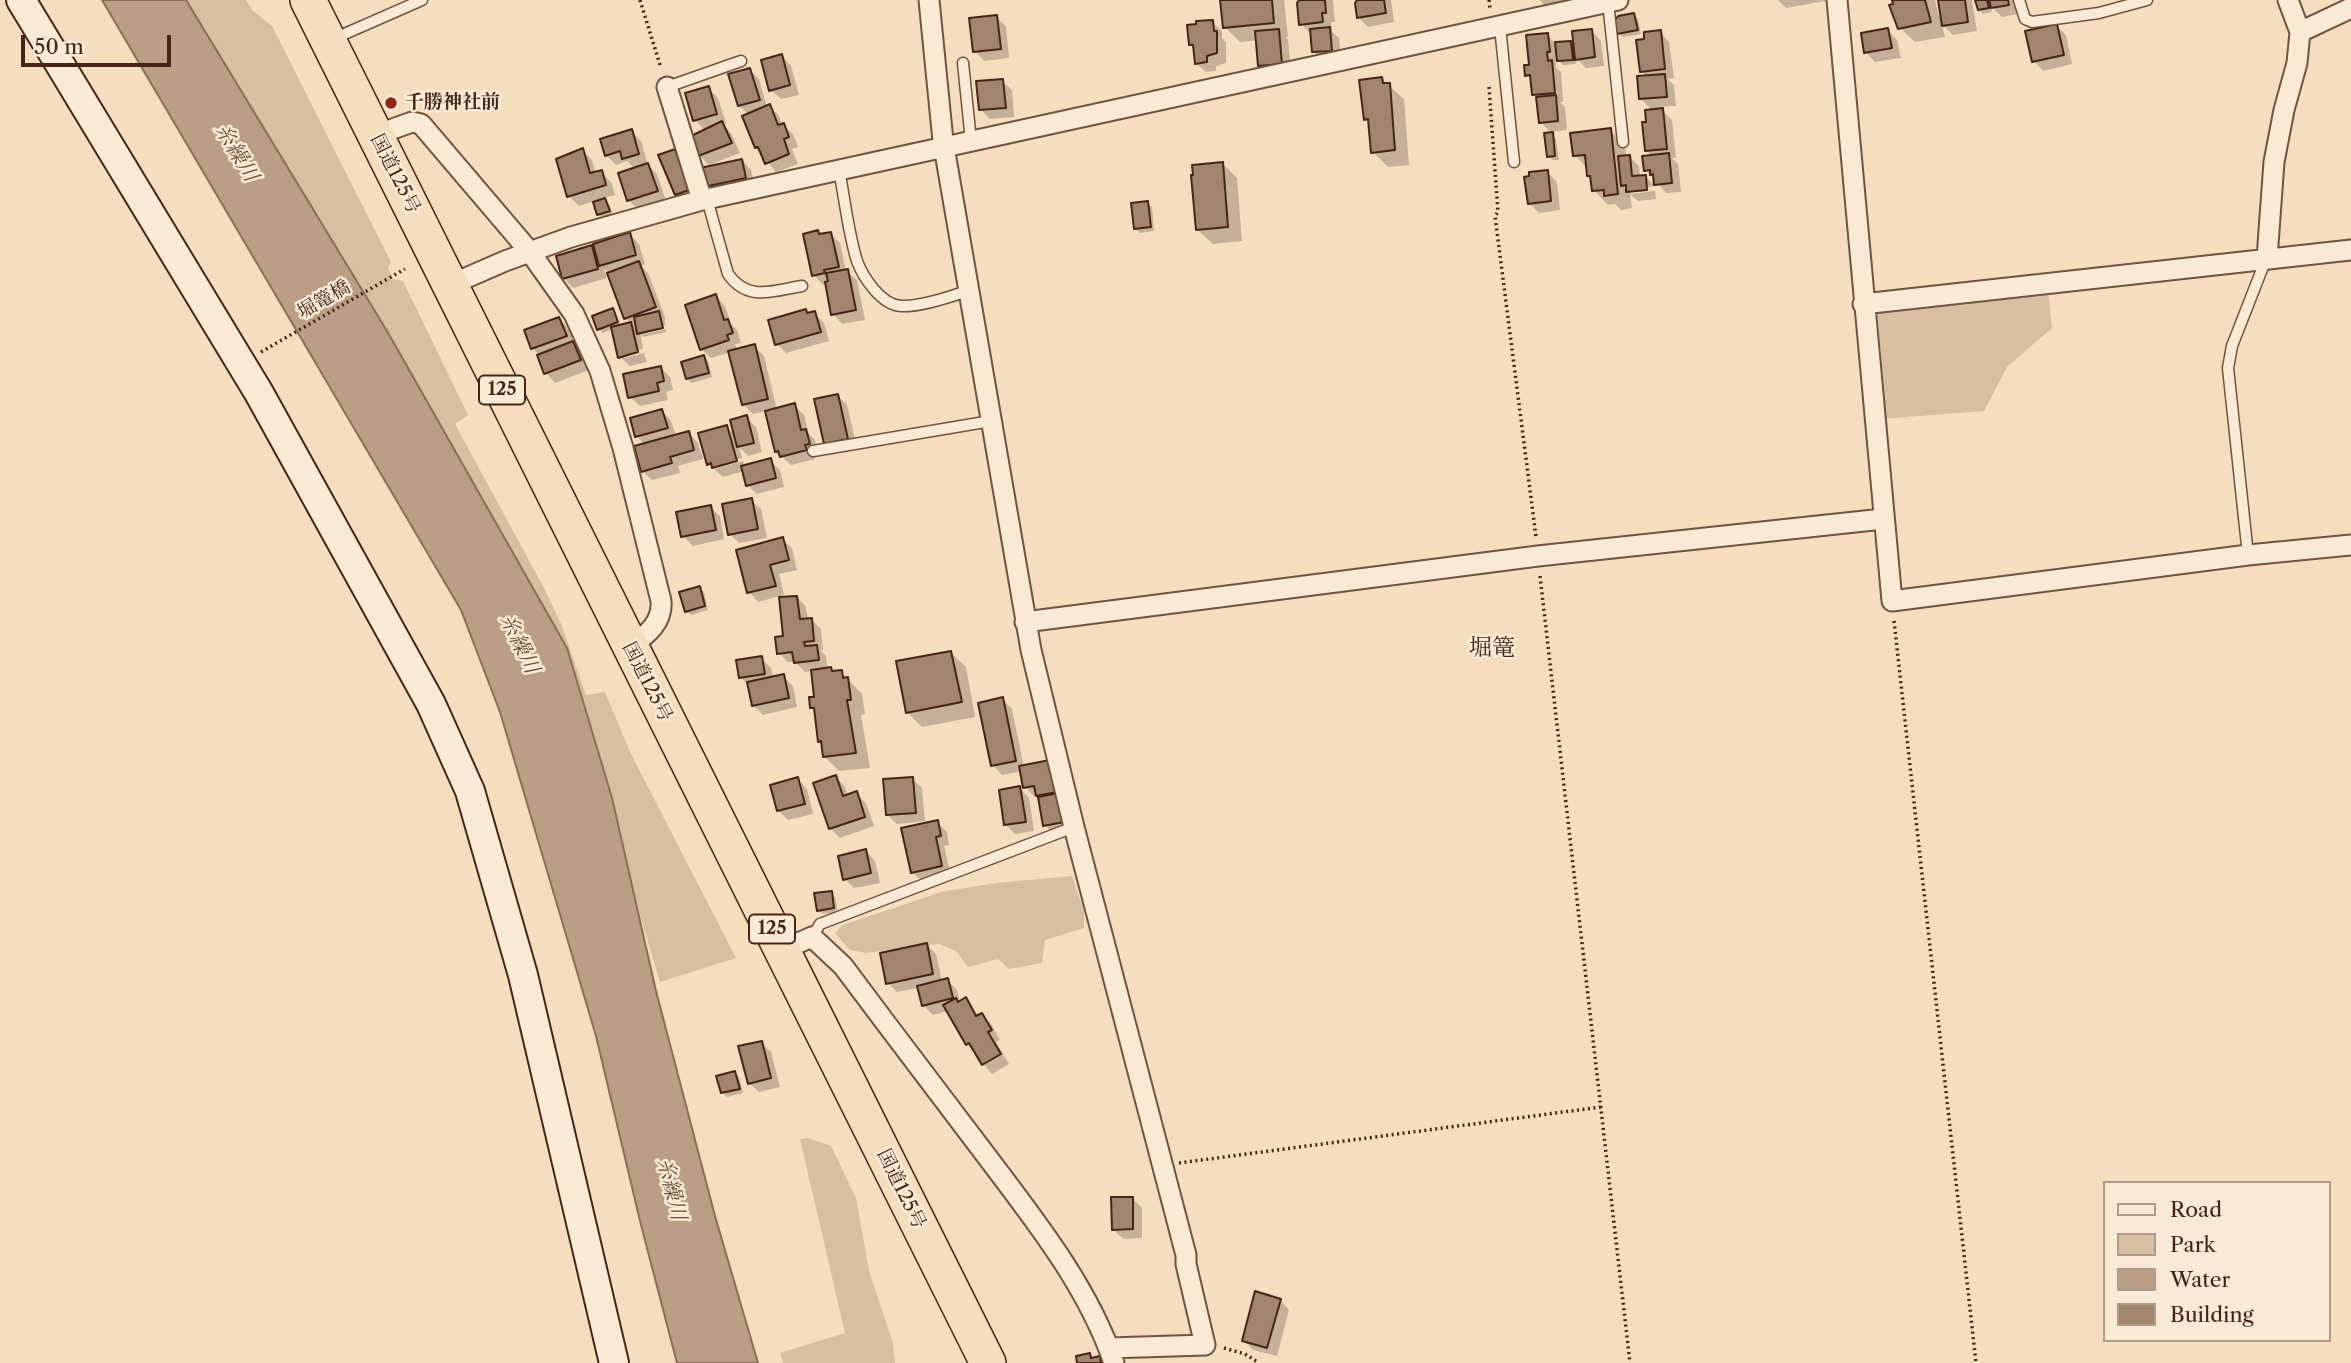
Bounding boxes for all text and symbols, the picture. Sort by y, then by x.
scale bar [24,21,175,65]
text: 50 m [34,34,84,59]
place label: 千勝神社前 [405,92,500,114]
marker: 千勝神社前 [383,95,399,111]
water label: 糸繰川 [209,120,263,186]
street label: 国道125号 [365,130,425,218]
street label: 堀篭橋 [294,276,354,324]
road number: 125 [479,376,525,404]
water label: 糸繰川 [494,610,544,678]
district label: 堀篭 [1469,634,1515,662]
street label: 国道125号 [617,638,677,726]
road number: 125 [749,914,795,944]
street label: 国道125号 [872,1145,930,1233]
water label: 糸繰川 [651,1155,691,1223]
legend [2102,1181,2330,1342]
text: Road [2170,1197,2222,1222]
text: Park [2170,1232,2216,1257]
text: Water [2170,1267,2230,1292]
text: Building [2170,1302,2254,1327]

